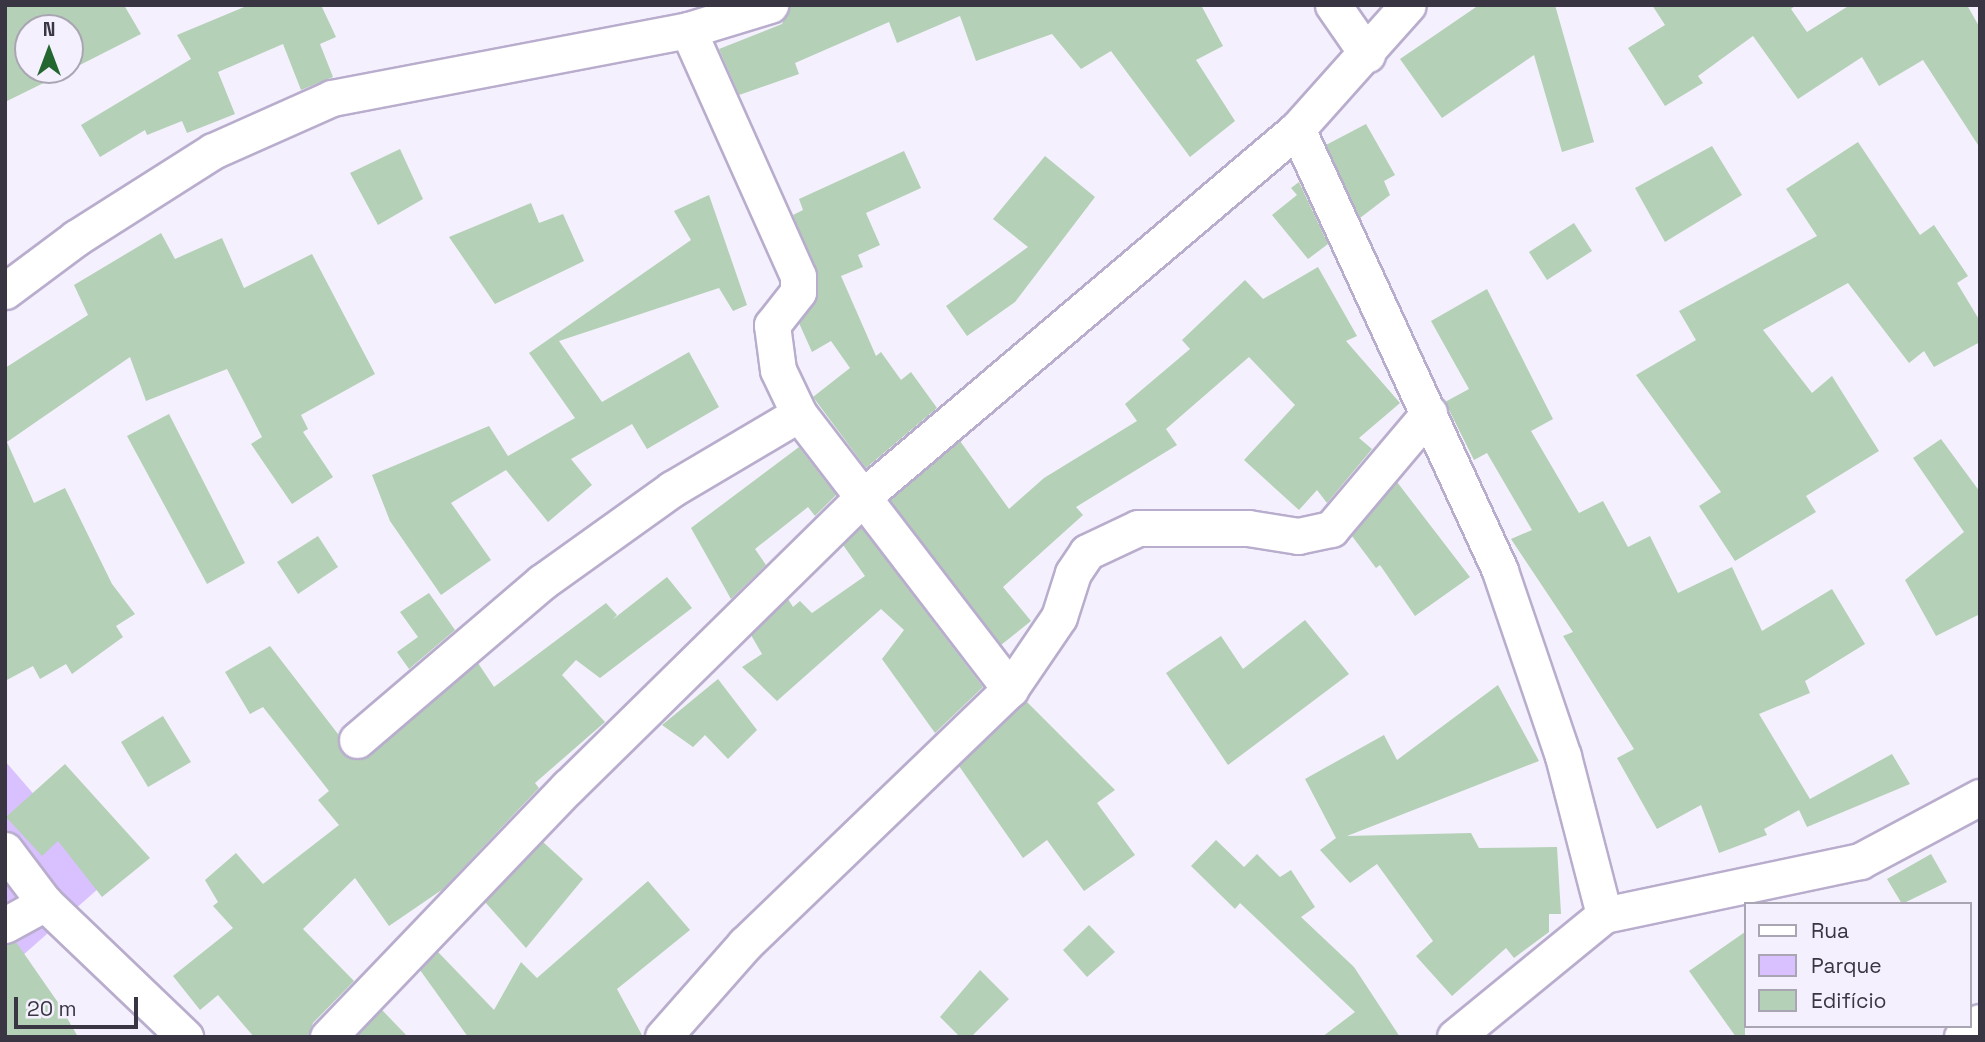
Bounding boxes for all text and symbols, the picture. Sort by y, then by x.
north arrow [14,14,84,84]
text: N [43,17,55,42]
legend [1744,902,1971,1028]
text: Rua [1811,917,1849,944]
text: Parque [1811,952,1882,979]
scale bar [18,982,142,1026]
text: Edifício [1811,987,1887,1014]
text: 20 m [27,995,77,1022]

